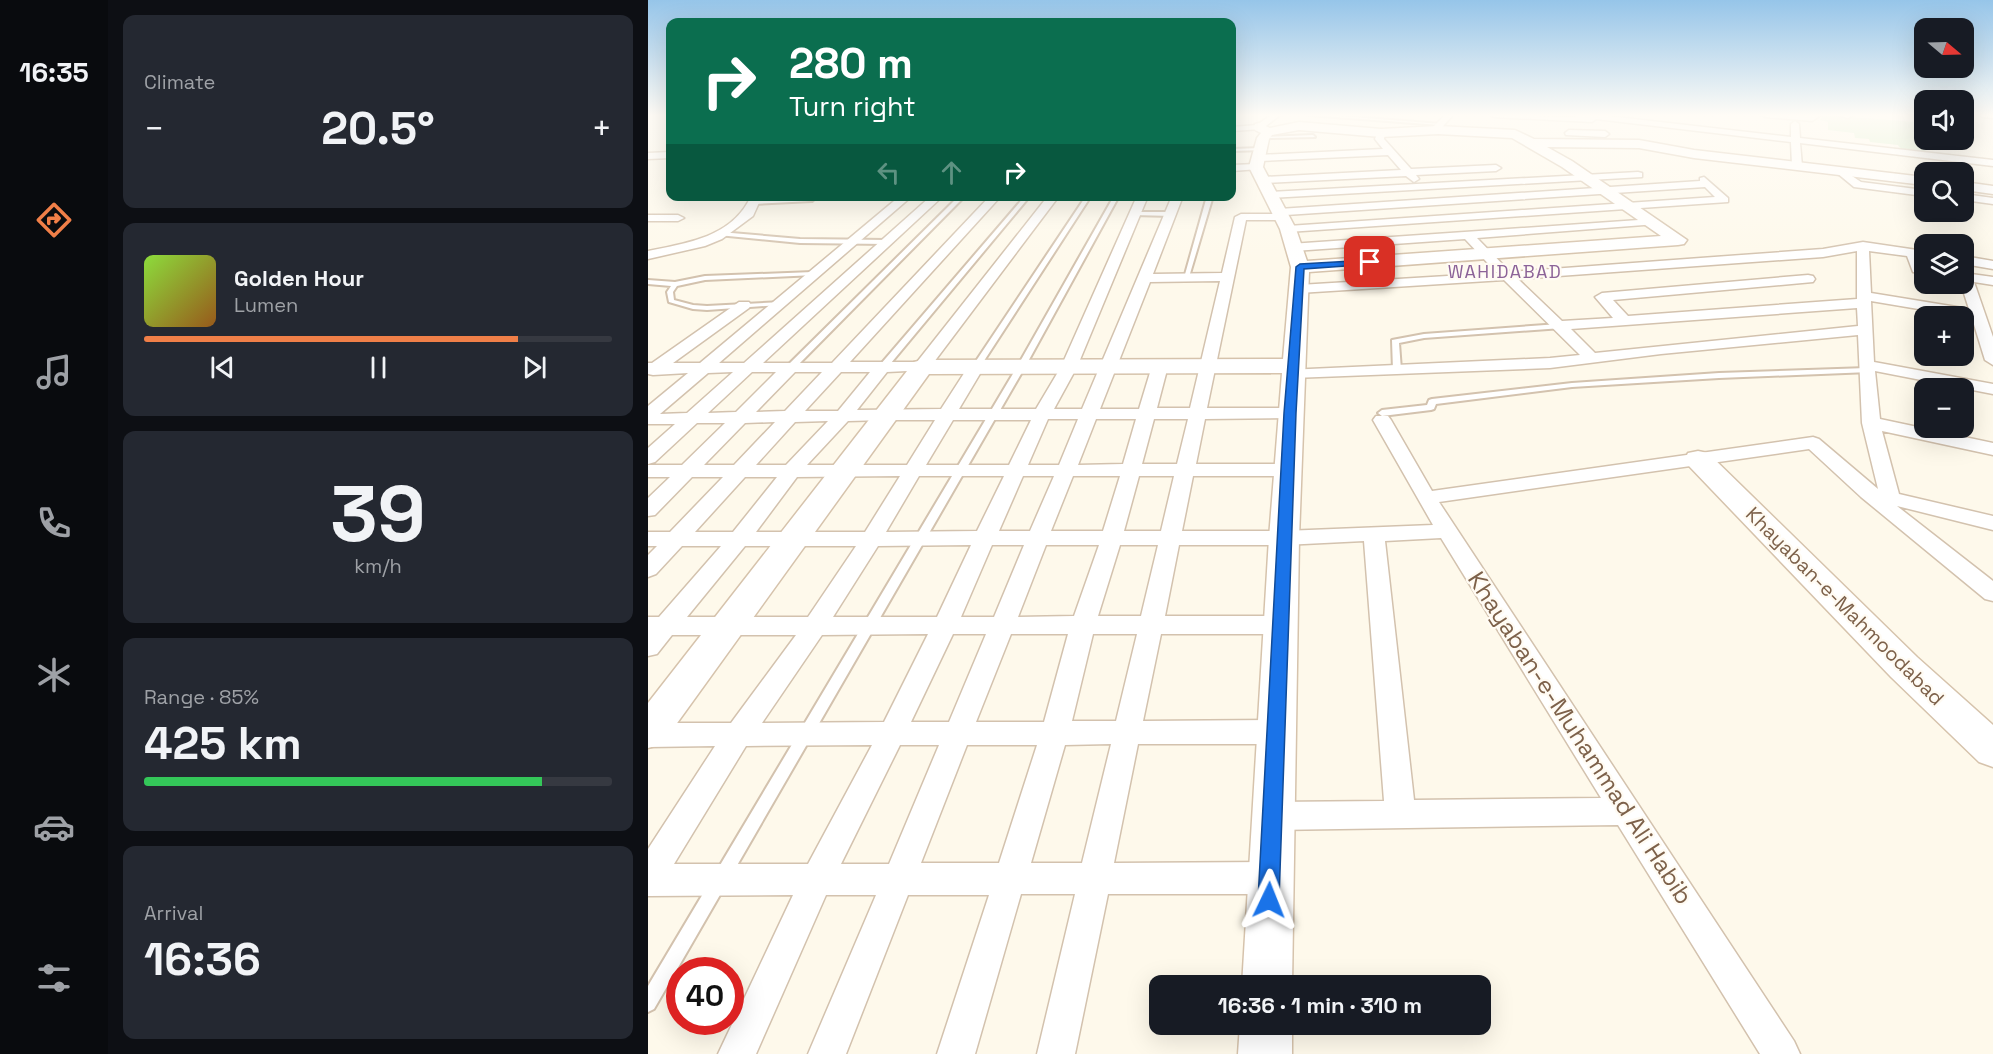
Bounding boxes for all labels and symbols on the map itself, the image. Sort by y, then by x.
north arrow [1914,18,1974,78]
pin [1344,236,1395,287]
district label: WAHIDABAD [1448,260,1562,283]
street label: Khayaban-e-Mahmoodabad [1740,501,1950,711]
street label: Khayaban-e-Muhammad Ali Habib [1461,565,1700,910]
position arrow [1237,868,1301,932]
speed limit sign: 40 [666,957,744,1035]

